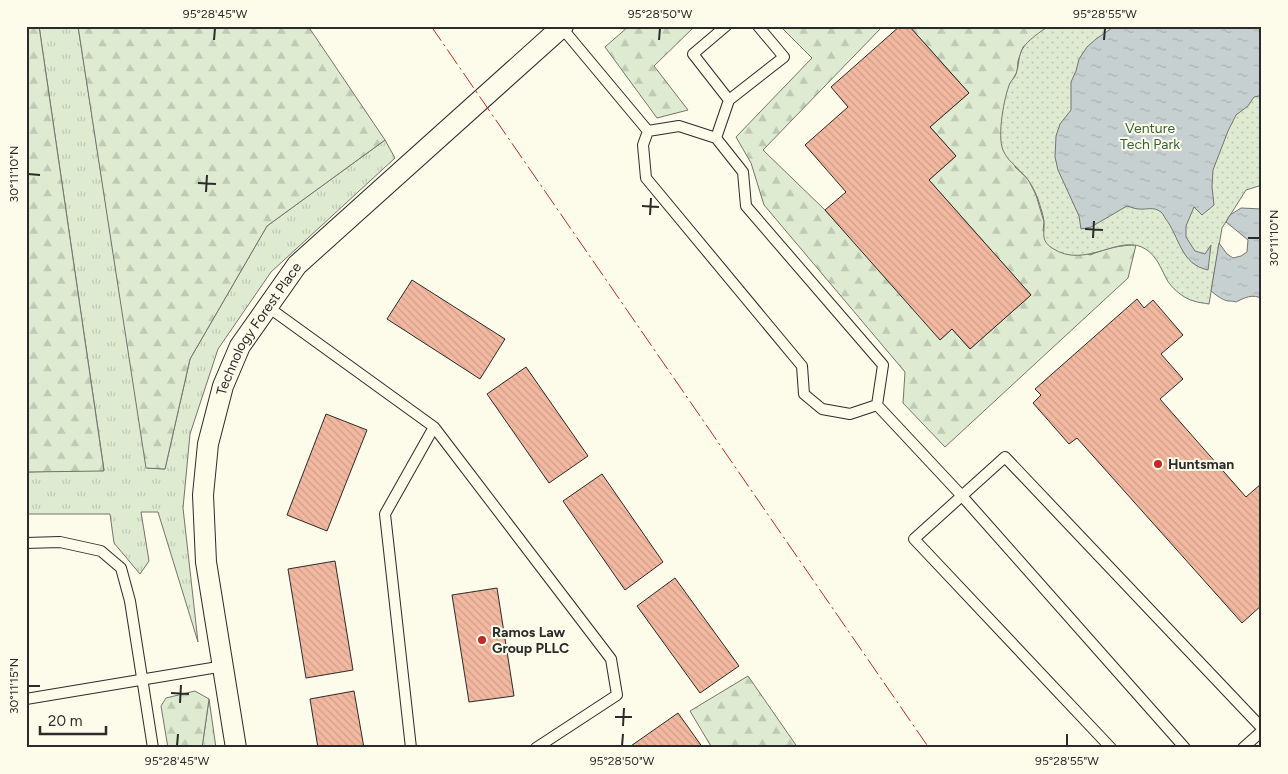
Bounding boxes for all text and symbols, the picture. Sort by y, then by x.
text: 95°28'45"W [183,7,248,21]
text: 95°28'50"W [628,7,693,21]
text: 95°28'55"W [1073,7,1137,21]
park label: Venture Tech Park [1120,120,1180,153]
text: 30°11'10"N [7,146,21,202]
text: 30°11'10"N [1267,210,1281,266]
street label: Technology Forest Place [212,259,305,397]
place label: Huntsman [1168,456,1234,473]
marker: Huntsman [1152,458,1164,470]
place label: Ramos Law Group PLLC [492,624,569,657]
marker: Ramos Law Group PLLC [476,634,488,646]
text: 30°11'15"N [7,658,21,714]
scale bar [40,704,106,736]
text: 20 m [48,712,82,730]
text: 95°28'45"W [145,754,210,768]
text: 95°28'50"W [590,754,655,768]
text: 95°28'55"W [1035,754,1099,768]

